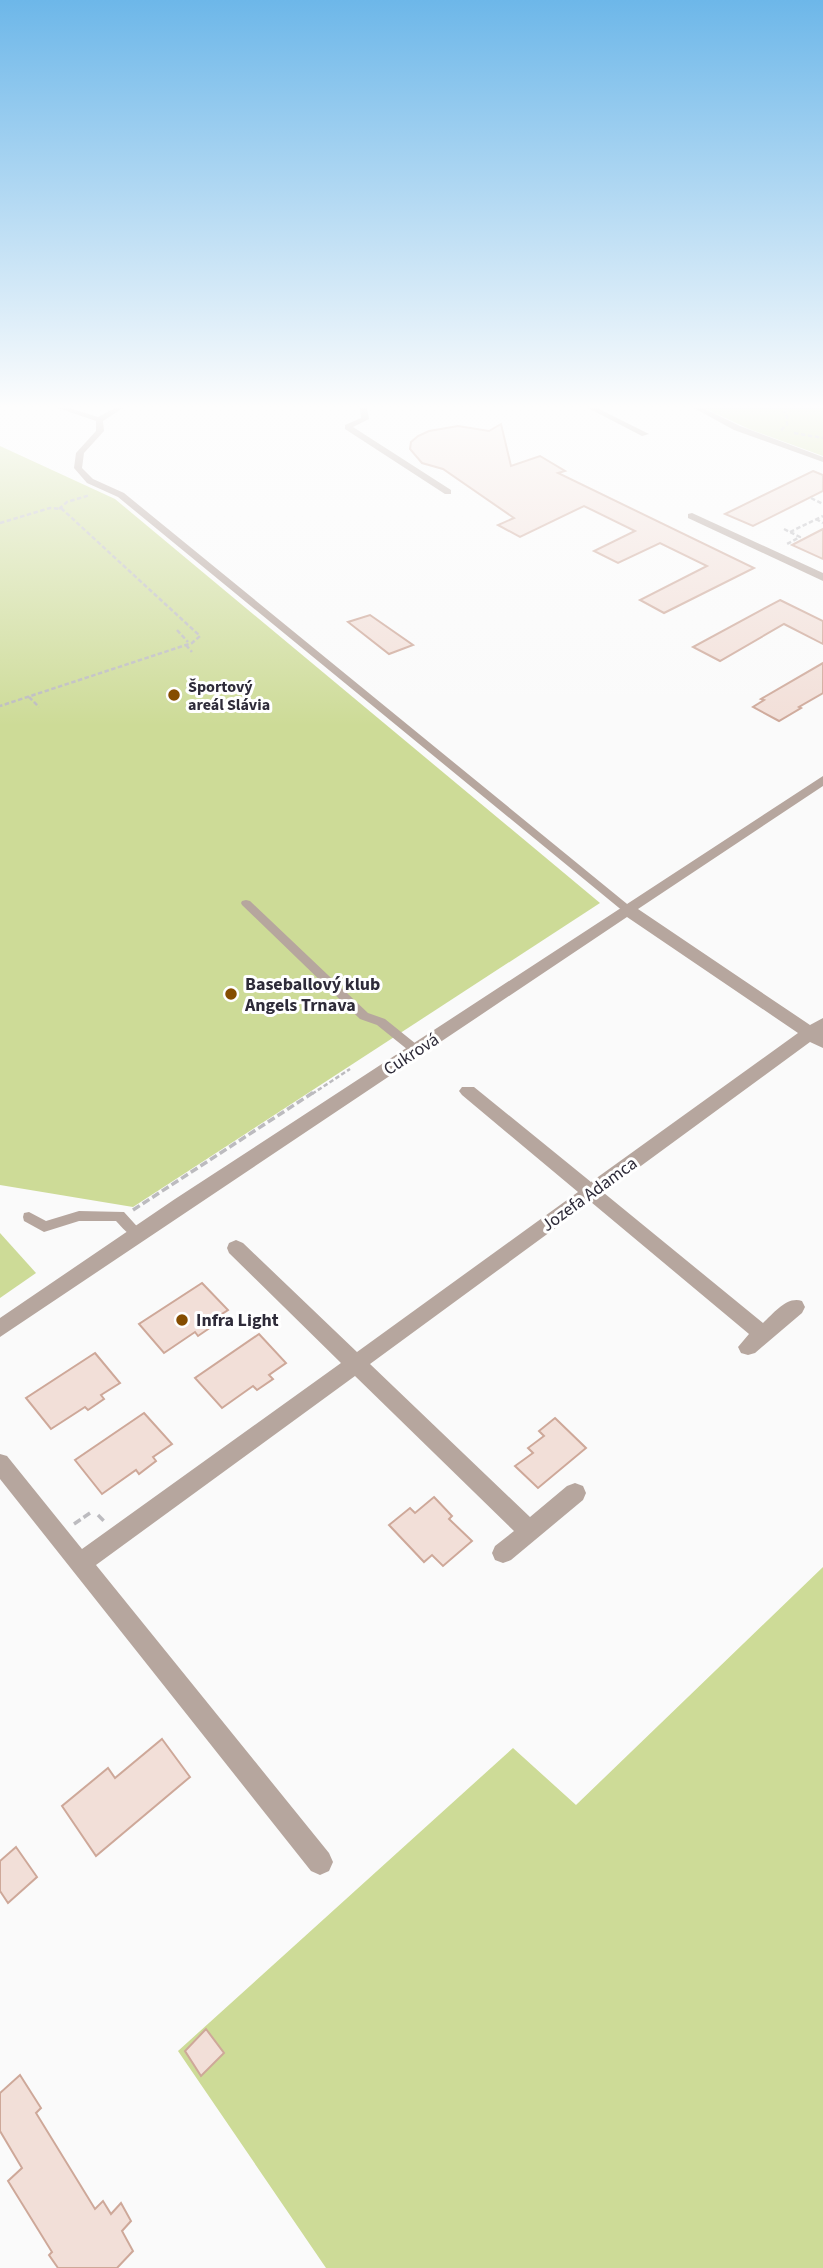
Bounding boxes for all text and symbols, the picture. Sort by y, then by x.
place label: Športový areál Slávia [188,676,270,716]
marker: Športový areál Slávia [166,687,182,703]
place label: Baseballový klub Angels Trnava [244,972,380,1018]
marker: Baseballový klub Angels Trnava [223,986,239,1002]
street label: Cukrová [379,1027,444,1082]
street label: Jozefa Adamca [536,1151,642,1238]
place label: Infra Light [196,1308,279,1333]
marker: Infra Light [174,1312,190,1328]

